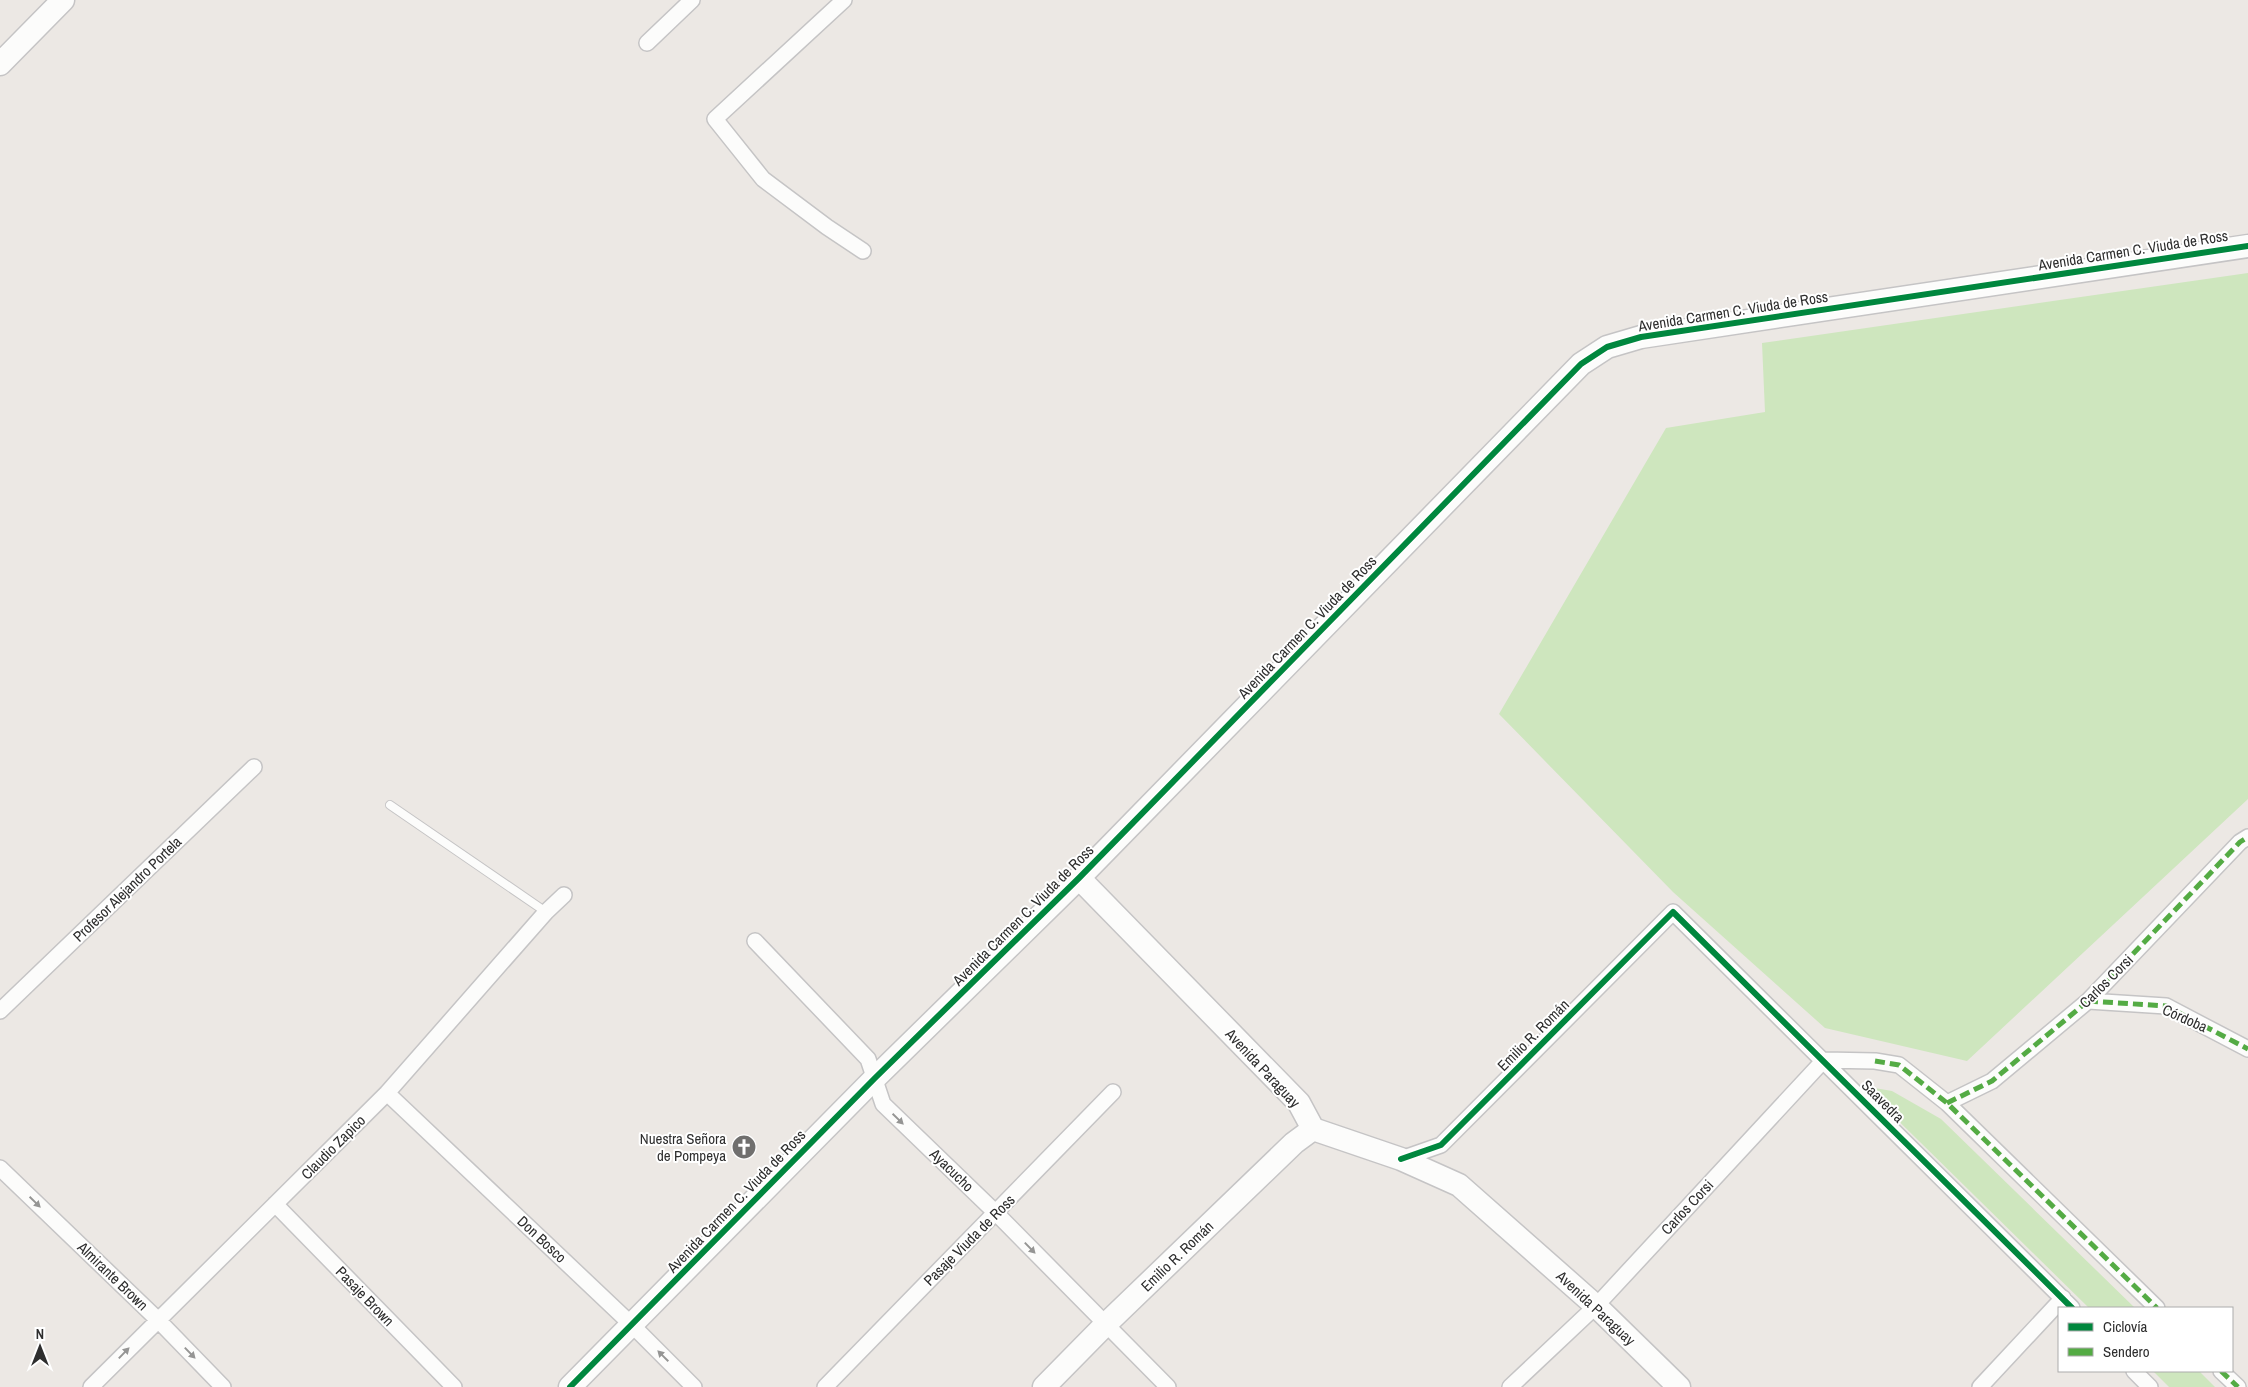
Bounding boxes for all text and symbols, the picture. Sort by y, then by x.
street label: Avenida Carmen C. Viuda de Ross [2036,225,2229,276]
street label: Avenida Carmen C. Viuda de Ross [1636,286,1829,337]
street label: Avenida Carmen C. Viuda de Ross [1232,551,1381,704]
street label: Profesor Alejandro Portela [68,831,186,946]
street label: Avenida Carmen C. Viuda de Ross [947,840,1098,991]
street label: Carlos Corsi [2074,949,2138,1013]
street label: Emilio R. Román [1492,994,1574,1076]
street label: Córdoba [2159,999,2211,1037]
street label: Avenida Paraguay [1220,1023,1306,1113]
street label: Saavedra [1857,1075,1909,1127]
street label: Claudio Zapico [296,1110,370,1184]
one-way arrow [892,1113,904,1125]
street label: Avenida Carmen C. Viuda de Ross [661,1125,810,1278]
place label: Nuestra Señora de Pompeya [640,1128,726,1166]
church icon: Nuestra Señora de Pompeya [731,1134,757,1160]
street label: Ayacucho [925,1143,979,1196]
street label: Carlos Corsi [1656,1175,1718,1239]
street label: Pasaje Viuda de Ross [919,1190,1019,1290]
one-way arrow [29,1196,41,1208]
street label: Don Bosco [513,1211,571,1267]
street label: Emilio R. Román [1136,1216,1218,1296]
street label: Almirante Brown [72,1236,153,1315]
one-way arrow [1024,1242,1036,1254]
street label: Pasaje Brown [331,1261,399,1331]
street label: Avenida Paraguay [1551,1265,1641,1351]
legend [2058,1307,2233,1372]
text: Ciclovía [2103,1316,2148,1337]
north arrow [15,1322,65,1372]
text: N [36,1325,44,1343]
text: Sendero [2103,1341,2150,1362]
one-way arrow [118,1347,130,1359]
one-way arrow [184,1347,196,1359]
one-way arrow [657,1350,669,1362]

